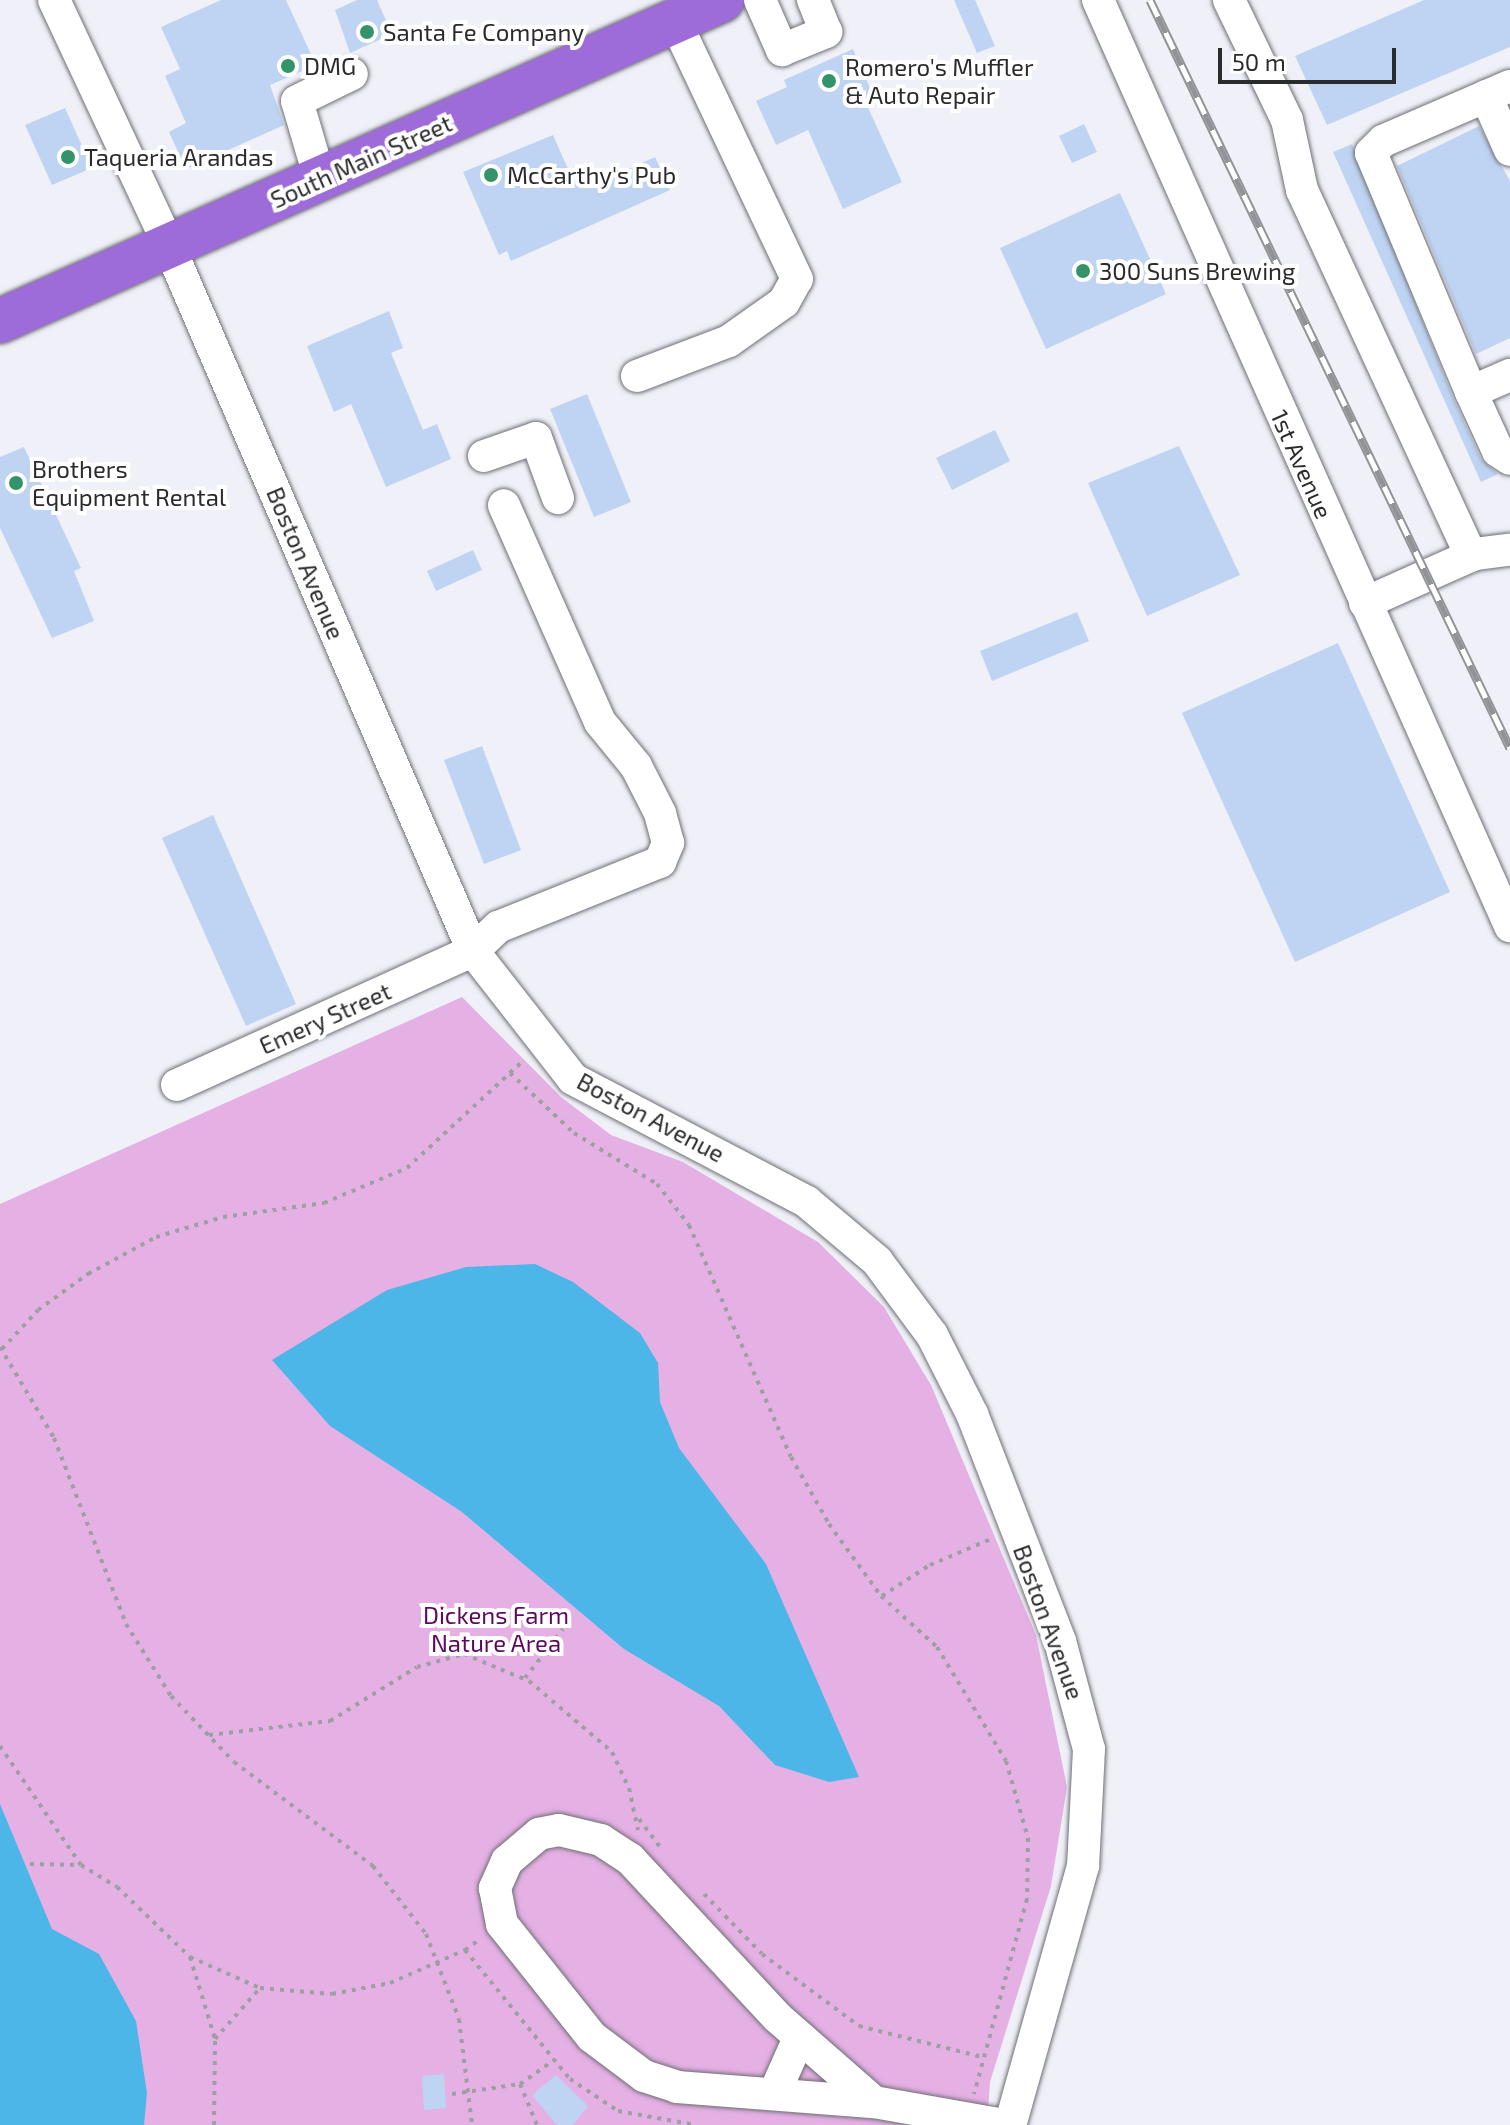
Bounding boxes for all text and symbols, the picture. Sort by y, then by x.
place label: Santa Fe Company [383,18,584,46]
marker: Santa Fe Company [358,23,376,41]
scale bar [1222,32,1400,82]
text: 50 m [1232,47,1286,76]
place label: DMG [304,52,356,80]
place label: Romero's Muffler & Auto Repair [845,53,1034,109]
marker: DMG [279,57,297,75]
marker: Romero's Muffler & Auto Repair [820,72,838,90]
street label: South Main Street [266,108,456,214]
place label: Taqueria Arandas [84,143,274,171]
marker: Taqueria Arandas [59,148,77,166]
place label: McCarthy's Pub [507,161,676,189]
marker: McCarthy's Pub [482,166,500,184]
place label: 300 Suns Brewing [1099,257,1295,285]
marker: 300 Suns Brewing [1074,262,1092,280]
street label: 1st Avenue [1265,405,1339,523]
place label: Brothers Equipment Rental [32,455,226,511]
marker: Brothers Equipment Rental [7,474,25,492]
street label: Boston Avenue [261,482,351,644]
street label: Emery Street [254,976,396,1060]
street label: Boston Avenue [572,1066,730,1168]
street label: Boston Avenue [1008,1540,1090,1704]
park label: Dickens Farm Nature Area [423,1601,569,1657]

